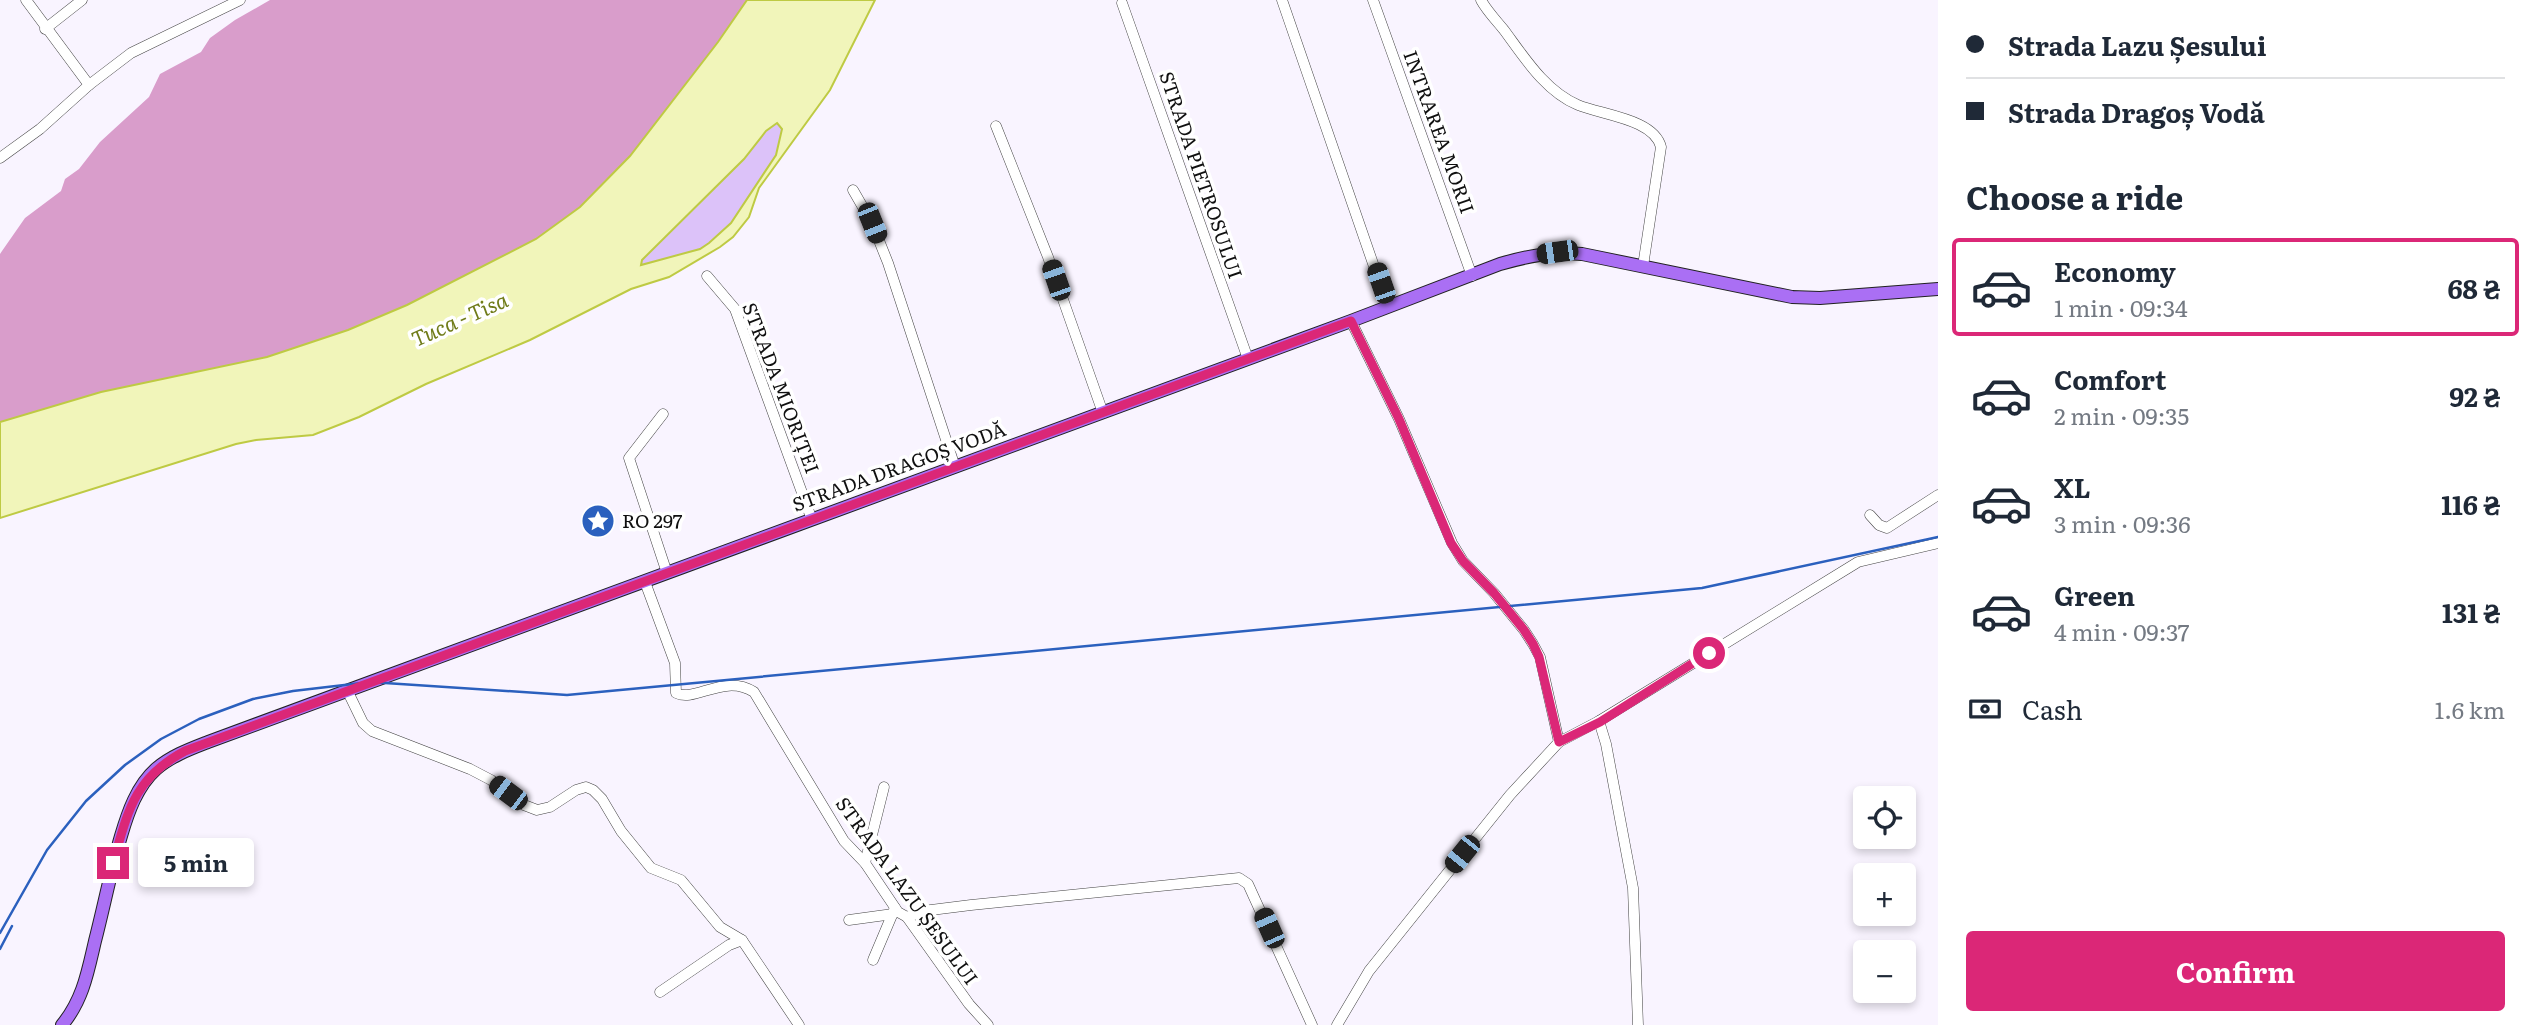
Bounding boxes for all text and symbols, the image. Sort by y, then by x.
text: Strada Lazu Șesului [2008,25,2266,64]
street label: INTRAREA MORII [1397,46,1482,217]
street label: STRADA PIETROSULUI [1153,67,1251,282]
text: Strada Dragoș Vodă [2008,92,2265,131]
text: Choose a ride [1966,172,2183,220]
car [855,200,890,246]
car [1535,239,1580,265]
text: Economy [2054,251,2176,290]
icon: car [1970,256,2033,319]
car [1040,257,1073,303]
car [1365,260,1398,306]
text: 68 ₴ [2447,268,2501,307]
water label: Тиса - Tisa [406,283,512,353]
text: 1 min · 09:34 [2054,290,2188,324]
street label: STRADA MIORIȚEI [736,298,827,477]
text: Comfort [2054,359,2166,398]
icon: car [1970,364,2033,427]
text: 92 ₴ [2449,376,2501,415]
text: 2 min · 09:35 [2054,398,2189,432]
street label: STRADA DRAGOȘ VODĂ [788,414,1009,518]
text: XL [2054,467,2091,506]
icon: car [1970,472,2033,535]
text: 116 ₴ [2441,484,2501,523]
place icon: RO 297 [579,502,617,540]
place label: RO 297 [622,506,683,534]
text: 3 min · 09:36 [2054,506,2191,540]
text: Green [2054,575,2135,614]
icon: car [1970,580,2033,643]
text: 131 ₴ [2442,592,2501,631]
text: 4 min · 09:37 [2054,614,2190,648]
route start [1693,637,1725,669]
text: Cash [2022,689,2083,728]
icon: cash [1966,690,2004,728]
text: 1.6 km [2435,692,2505,726]
car [485,772,532,814]
map controls [1853,786,1916,1003]
button: locate [1853,786,1916,849]
street label: STRADA LAZU ȘESULUI [830,791,986,990]
car [1441,831,1484,877]
callout: 5 min [138,838,253,888]
text: 5 min [164,845,228,879]
route end [97,847,129,879]
button: + [1853,863,1916,926]
car [1251,905,1288,951]
button: Confirm [1966,931,2505,1011]
button: − [1853,940,1916,1003]

